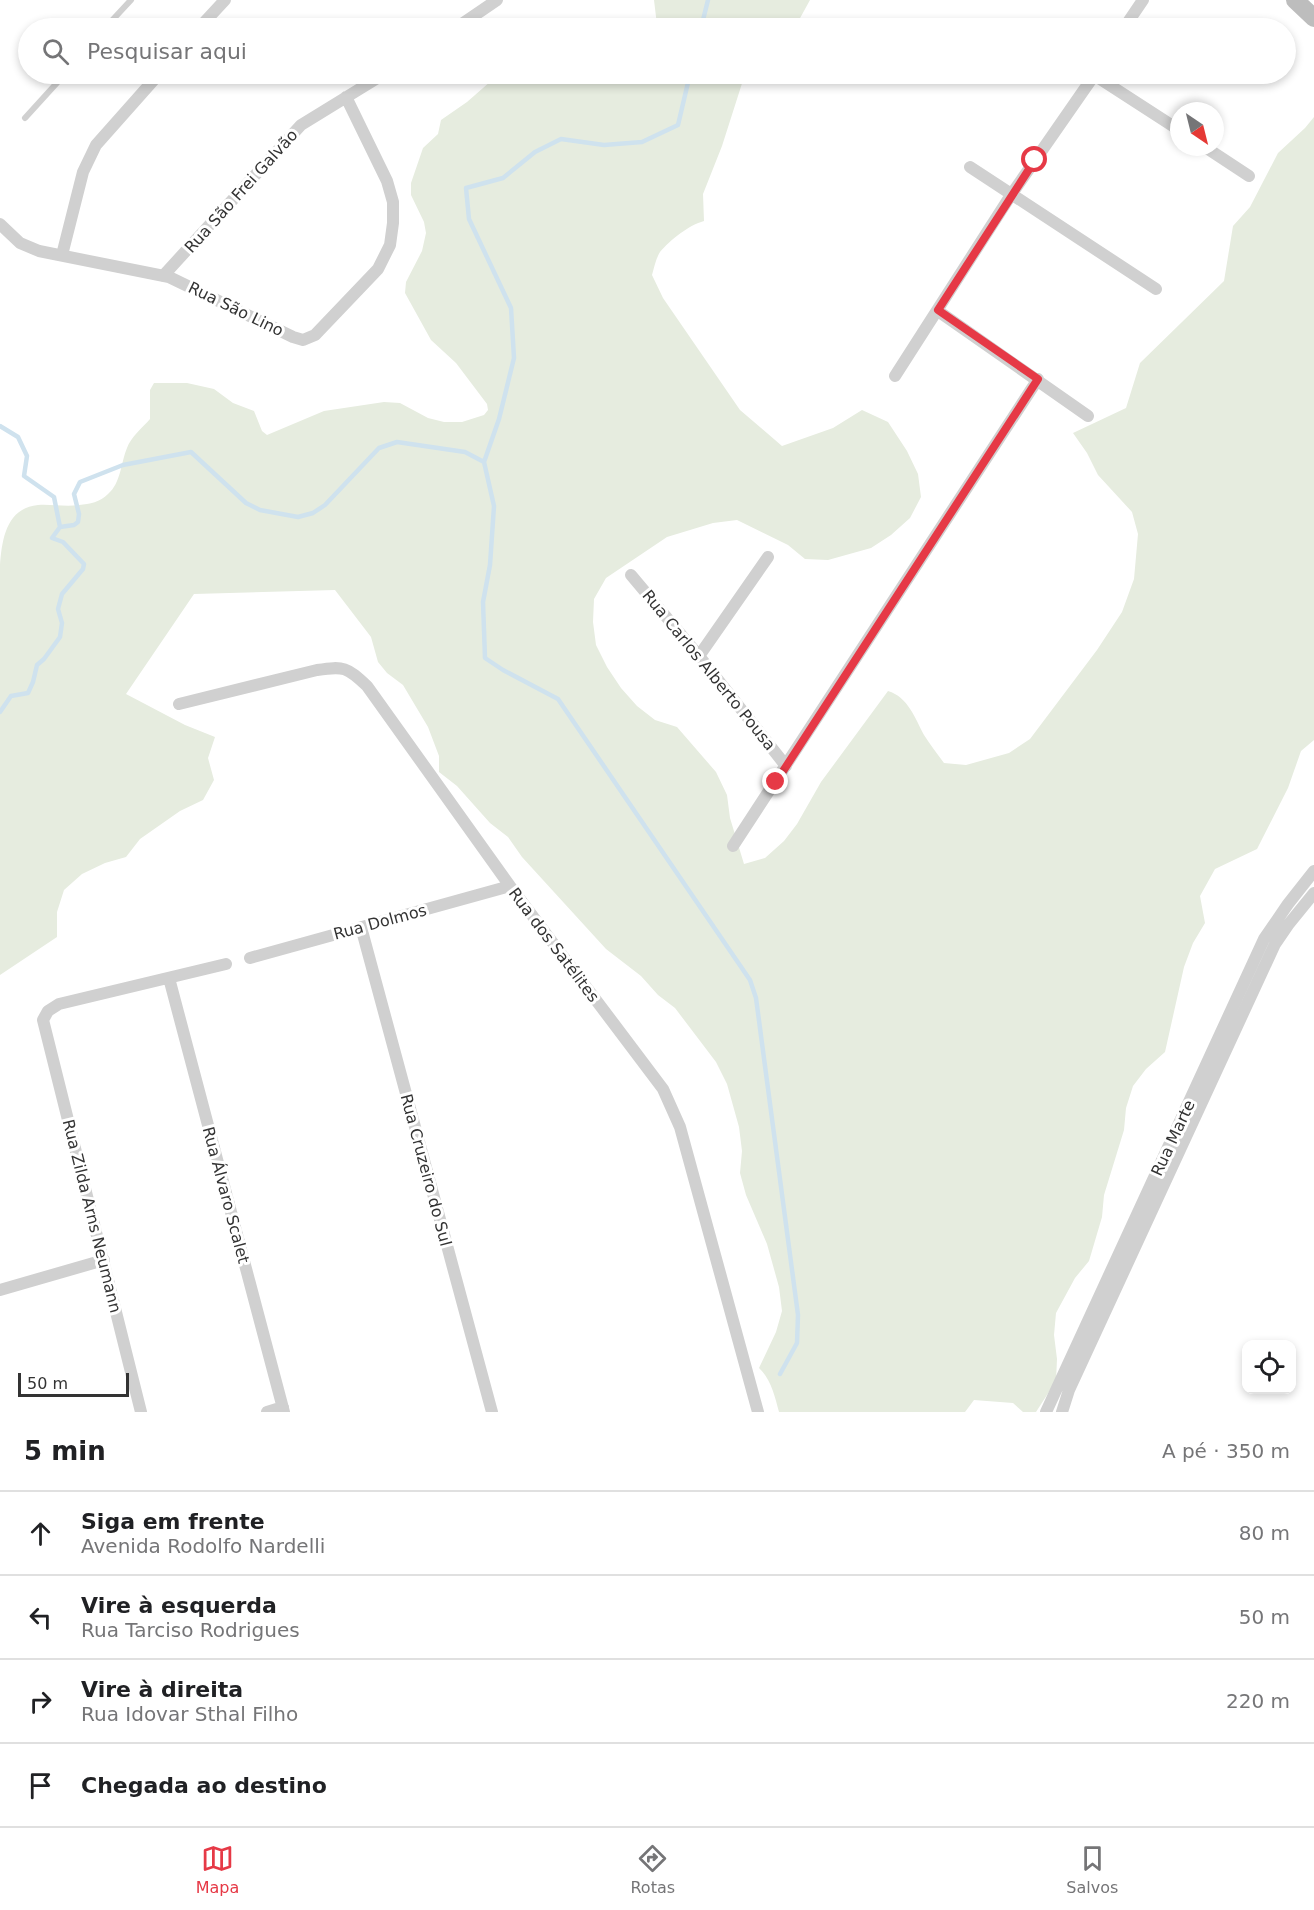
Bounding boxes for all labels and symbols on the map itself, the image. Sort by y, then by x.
north arrow [1170,102,1224,156]
street label: Rua São Frei Galvão [181,125,301,257]
route start [1021,146,1047,172]
street label: Rua São Lino [185,278,287,340]
street label: Rua Carlos Alberto Pousa [638,586,780,754]
route end [762,768,788,794]
street label: Rua dos Satélites [505,884,603,1006]
street label: Rua Dolmos [331,900,429,944]
street label: Rua Cruzeiro do Sul [397,1092,455,1248]
street label: Rua Marte [1147,1097,1199,1179]
street label: Rua Zilda Arns Neumann [59,1117,125,1315]
street label: Rua Álvaro Scalet [199,1125,253,1265]
scale bar [18,1370,129,1398]

